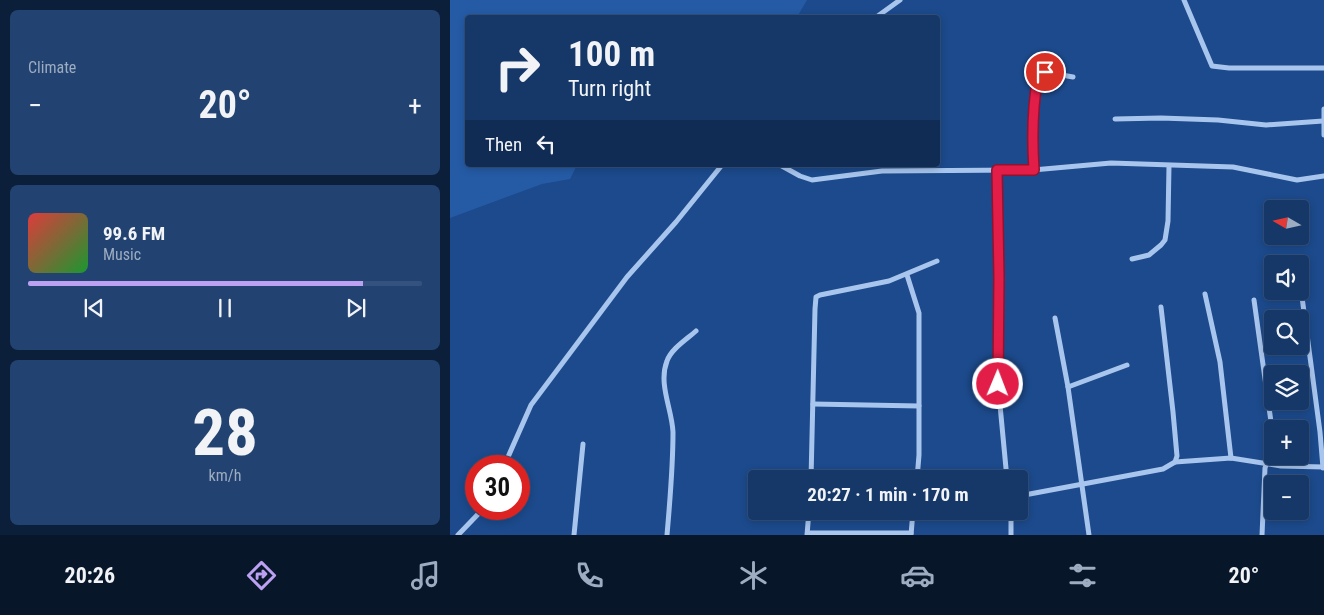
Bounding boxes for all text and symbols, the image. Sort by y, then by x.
text: 100 m [568,34,655,75]
icon: right [485,35,550,100]
pin [1024,51,1066,93]
text: Climate [28,58,76,77]
icon: arrive [1031,58,1059,86]
text: Turn right [568,76,651,101]
text: 20° [198,83,252,127]
text: − [28,89,42,122]
text: + [408,89,422,122]
icon: left [532,130,560,158]
text: Then [485,133,522,156]
north arrow [1264,200,1309,245]
map controls [1264,200,1309,520]
text: 99.6 FM [103,222,165,245]
text: Music [103,245,141,264]
button: sound [1264,255,1309,300]
icon: previous [80,294,108,322]
icon: pause [211,294,239,322]
icon: next [342,294,370,322]
button: search [1264,310,1309,355]
position arrow [971,357,1023,409]
button: layers [1264,365,1309,410]
text: 28 [192,395,258,471]
button: + [1264,420,1309,465]
speed limit sign: 30 [465,455,530,520]
text: km/h [209,466,241,485]
button: − [1264,475,1309,520]
text: 20:27 · 1 min · 170 m [807,483,969,506]
icon: directions [244,558,279,593]
icon: music [408,558,443,593]
icon: phone [572,558,607,593]
icon: climate [736,558,771,593]
icon: car [900,558,935,593]
icon: filters [1065,558,1100,593]
text: 20:26 [65,563,115,588]
text: 20° [1229,563,1259,588]

